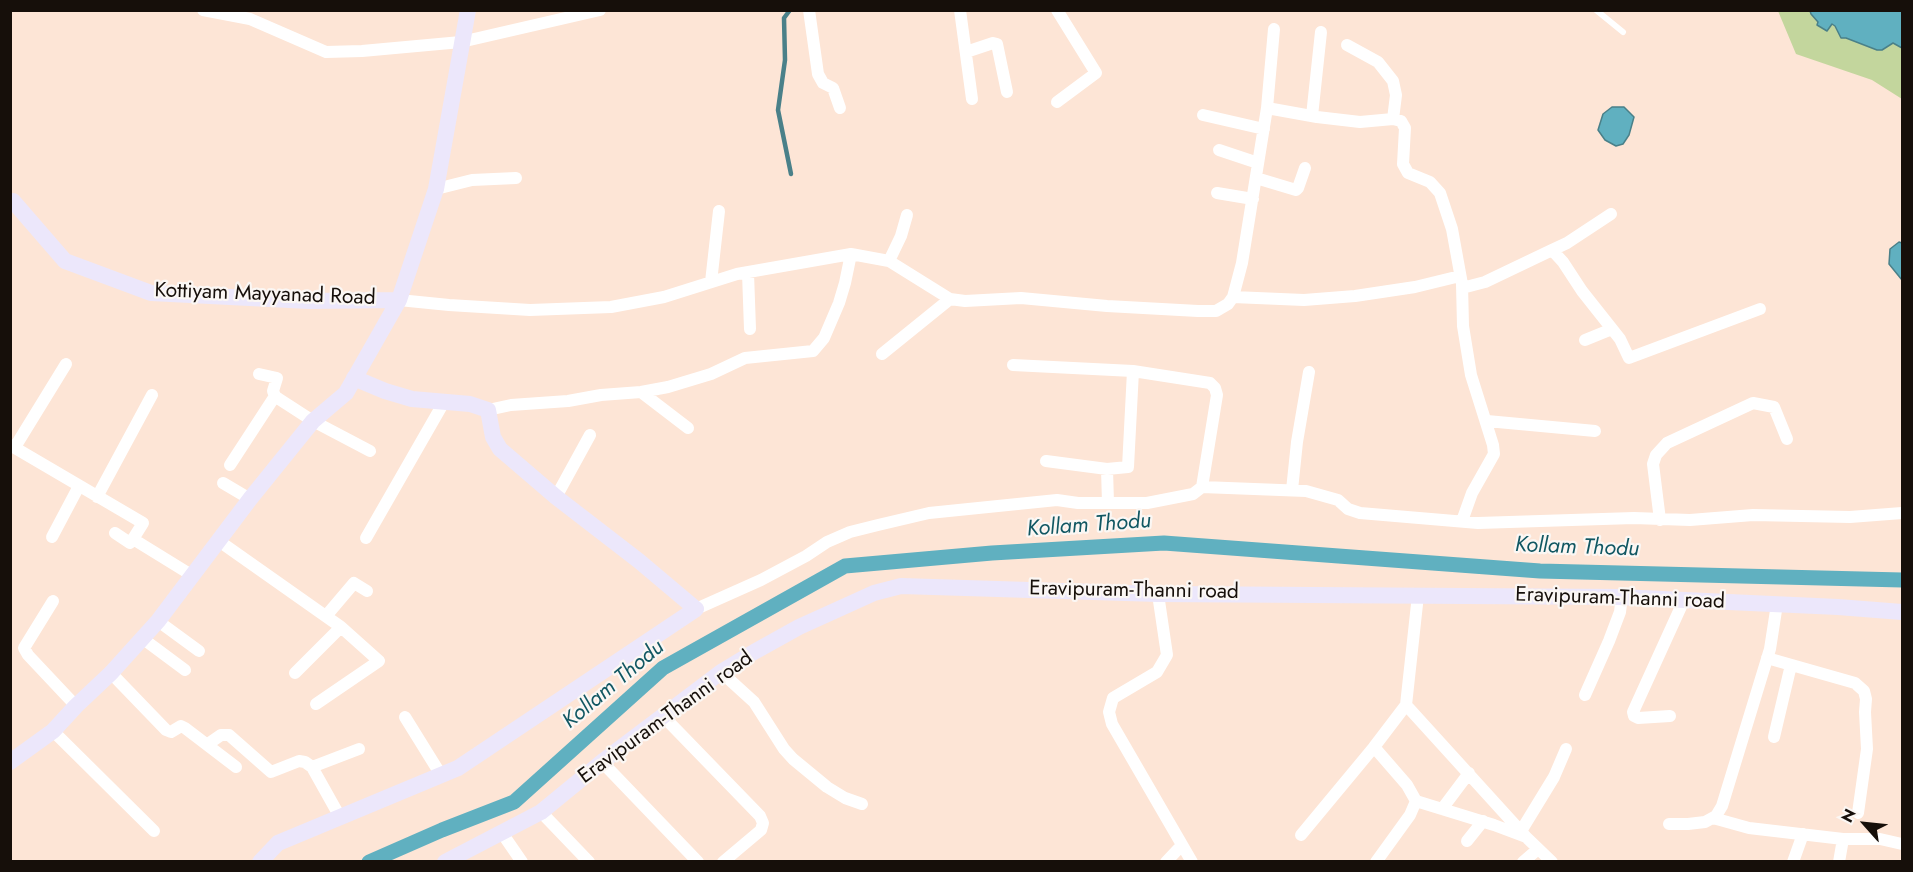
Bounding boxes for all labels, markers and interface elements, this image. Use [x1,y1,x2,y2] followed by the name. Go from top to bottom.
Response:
[154,279,376,311] street label: Kottiyam Mayyanad Road
[1026,508,1152,544] water label: Kollam Thodu
[1514,533,1640,563] water label: Kollam Thodu
[1029,577,1239,605] street label: Eravipuram-Thanni road
[1515,583,1725,615] street label: Eravipuram-Thanni road
[558,635,670,735] water label: Kollam Thodu
[574,646,758,790] street label: Eravipuram-Thanni road
[1835,794,1895,854] north arrow
[1835,805,1862,826] text: N

